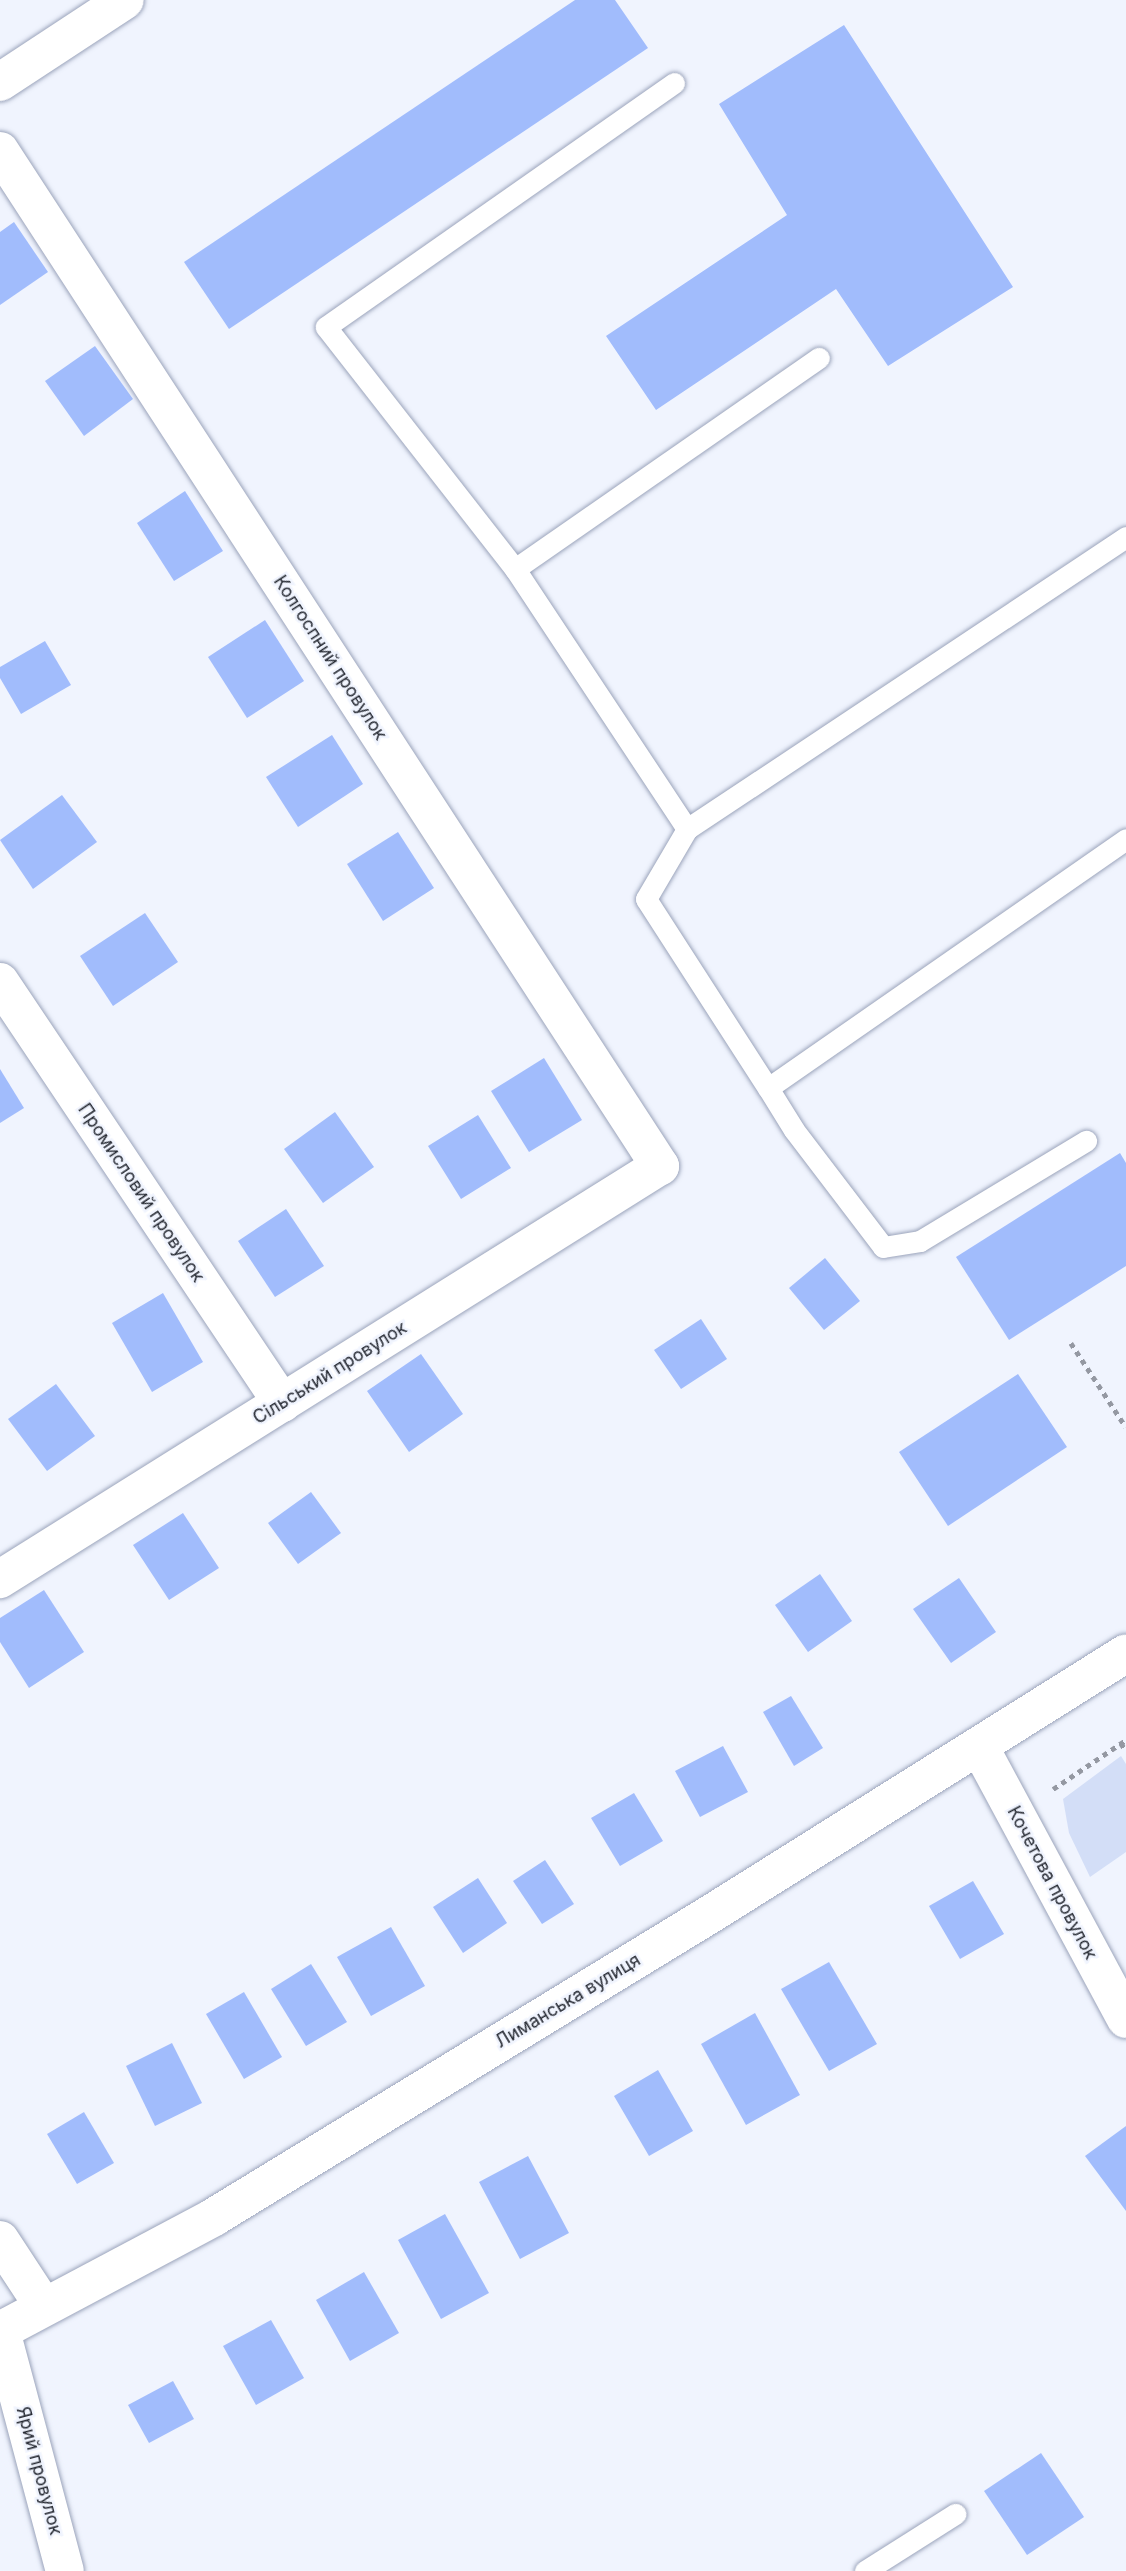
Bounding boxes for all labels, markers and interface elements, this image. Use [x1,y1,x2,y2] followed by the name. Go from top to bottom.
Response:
[269,572,391,744] street label: Колгоспний провулок
[73,1100,209,1286] street label: Промисловий провулок
[249,1317,411,1429] street label: Сільський провулок
[1003,1803,1101,1963] street label: Кочетова провулок
[492,1949,644,2053] street label: Лиманська вулиця
[12,2405,66,2537] street label: Ярий провулок

